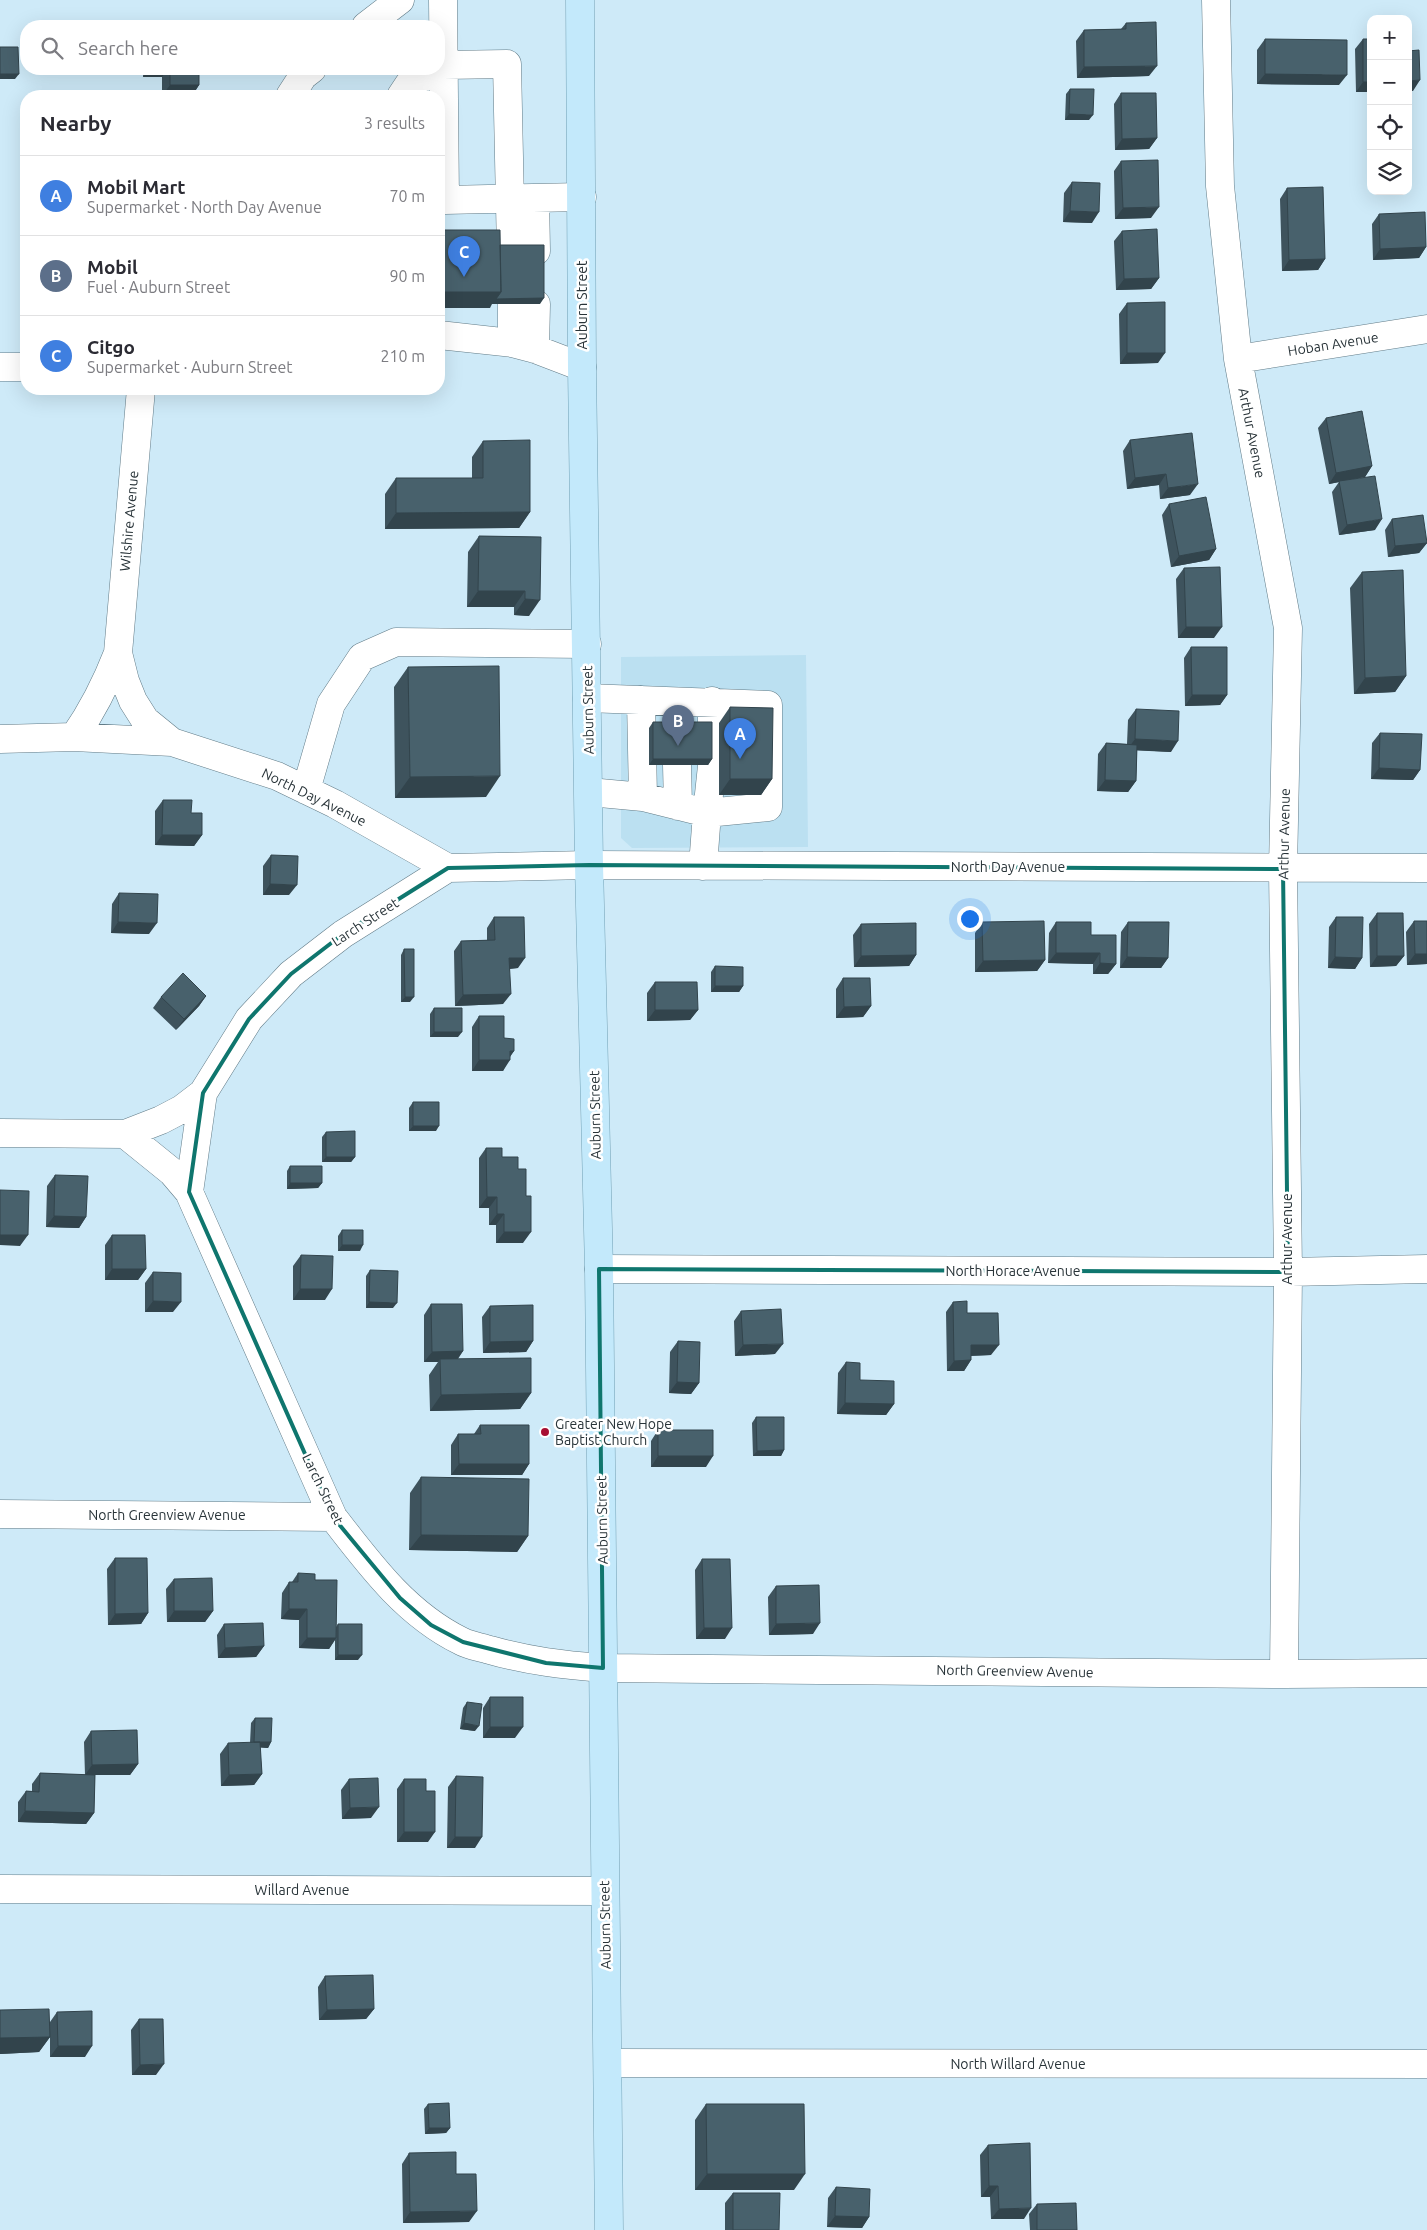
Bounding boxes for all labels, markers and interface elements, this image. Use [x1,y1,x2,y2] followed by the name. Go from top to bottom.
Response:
[1367,15,1412,195] map controls
[1367,15,1412,60] button: +
[20,20,445,75] search box
[38,34,66,62] icon: search
[78,37,178,59] text: Search here
[1367,60,1412,105] button: −
[1367,105,1412,150] button: locate
[40,111,111,135] text: Nearby
[364,114,425,132] text: 3 results
[1367,150,1412,195] button: layers
[87,176,186,198] text: Mobil Mart
[50,187,62,205] text: A
[389,187,425,205] text: 70 m
[87,198,322,216] text: Supermarket · North Day Avenue
[448,236,480,277] pin: C
[87,256,138,278] text: Mobil
[574,260,590,349] street label: Auburn Street
[51,267,61,285] text: B
[389,267,425,285] text: 90 m
[87,278,230,296] text: Fuel · Auburn Street
[1286,329,1380,359] street label: Hoban Avenue
[87,336,135,358] text: Citgo
[51,347,61,365] text: C
[380,347,425,365] text: 210 m
[87,358,293,376] text: Supermarket · Auburn Street
[1235,387,1269,479] street label: Arthur Avenue
[117,470,141,572] street label: Wilshire Avenue
[579,665,597,755] street label: Auburn Street
[662,705,694,746] pin: B
[724,718,756,759] pin: A
[259,765,369,829] street label: North Day Avenue
[1275,788,1293,880] street label: Arthur Avenue
[951,859,1065,875] street label: North Day Avenue
[329,894,402,950] street label: Larch Street
[957,906,983,932] your location
[586,1070,604,1160] street label: Auburn Street
[1279,1193,1295,1285] street label: Arthur Avenue
[945,1263,1081,1279] street label: North Horace Avenue
[555,1416,672,1448] place label: Greater New Hope Baptist Church
[539,1426,551,1438] marker: Greater New Hope Baptist Church
[299,1451,347,1527] street label: Larch Street
[593,1475,611,1565] street label: Auburn Street
[88,1507,246,1523] street label: North Greenview Avenue
[936,1662,1094,1680] street label: North Greenview Avenue
[596,1880,614,1970] street label: Auburn Street
[254,1882,350,1898] street label: Willard Avenue
[950,2056,1086,2072] street label: North Willard Avenue

